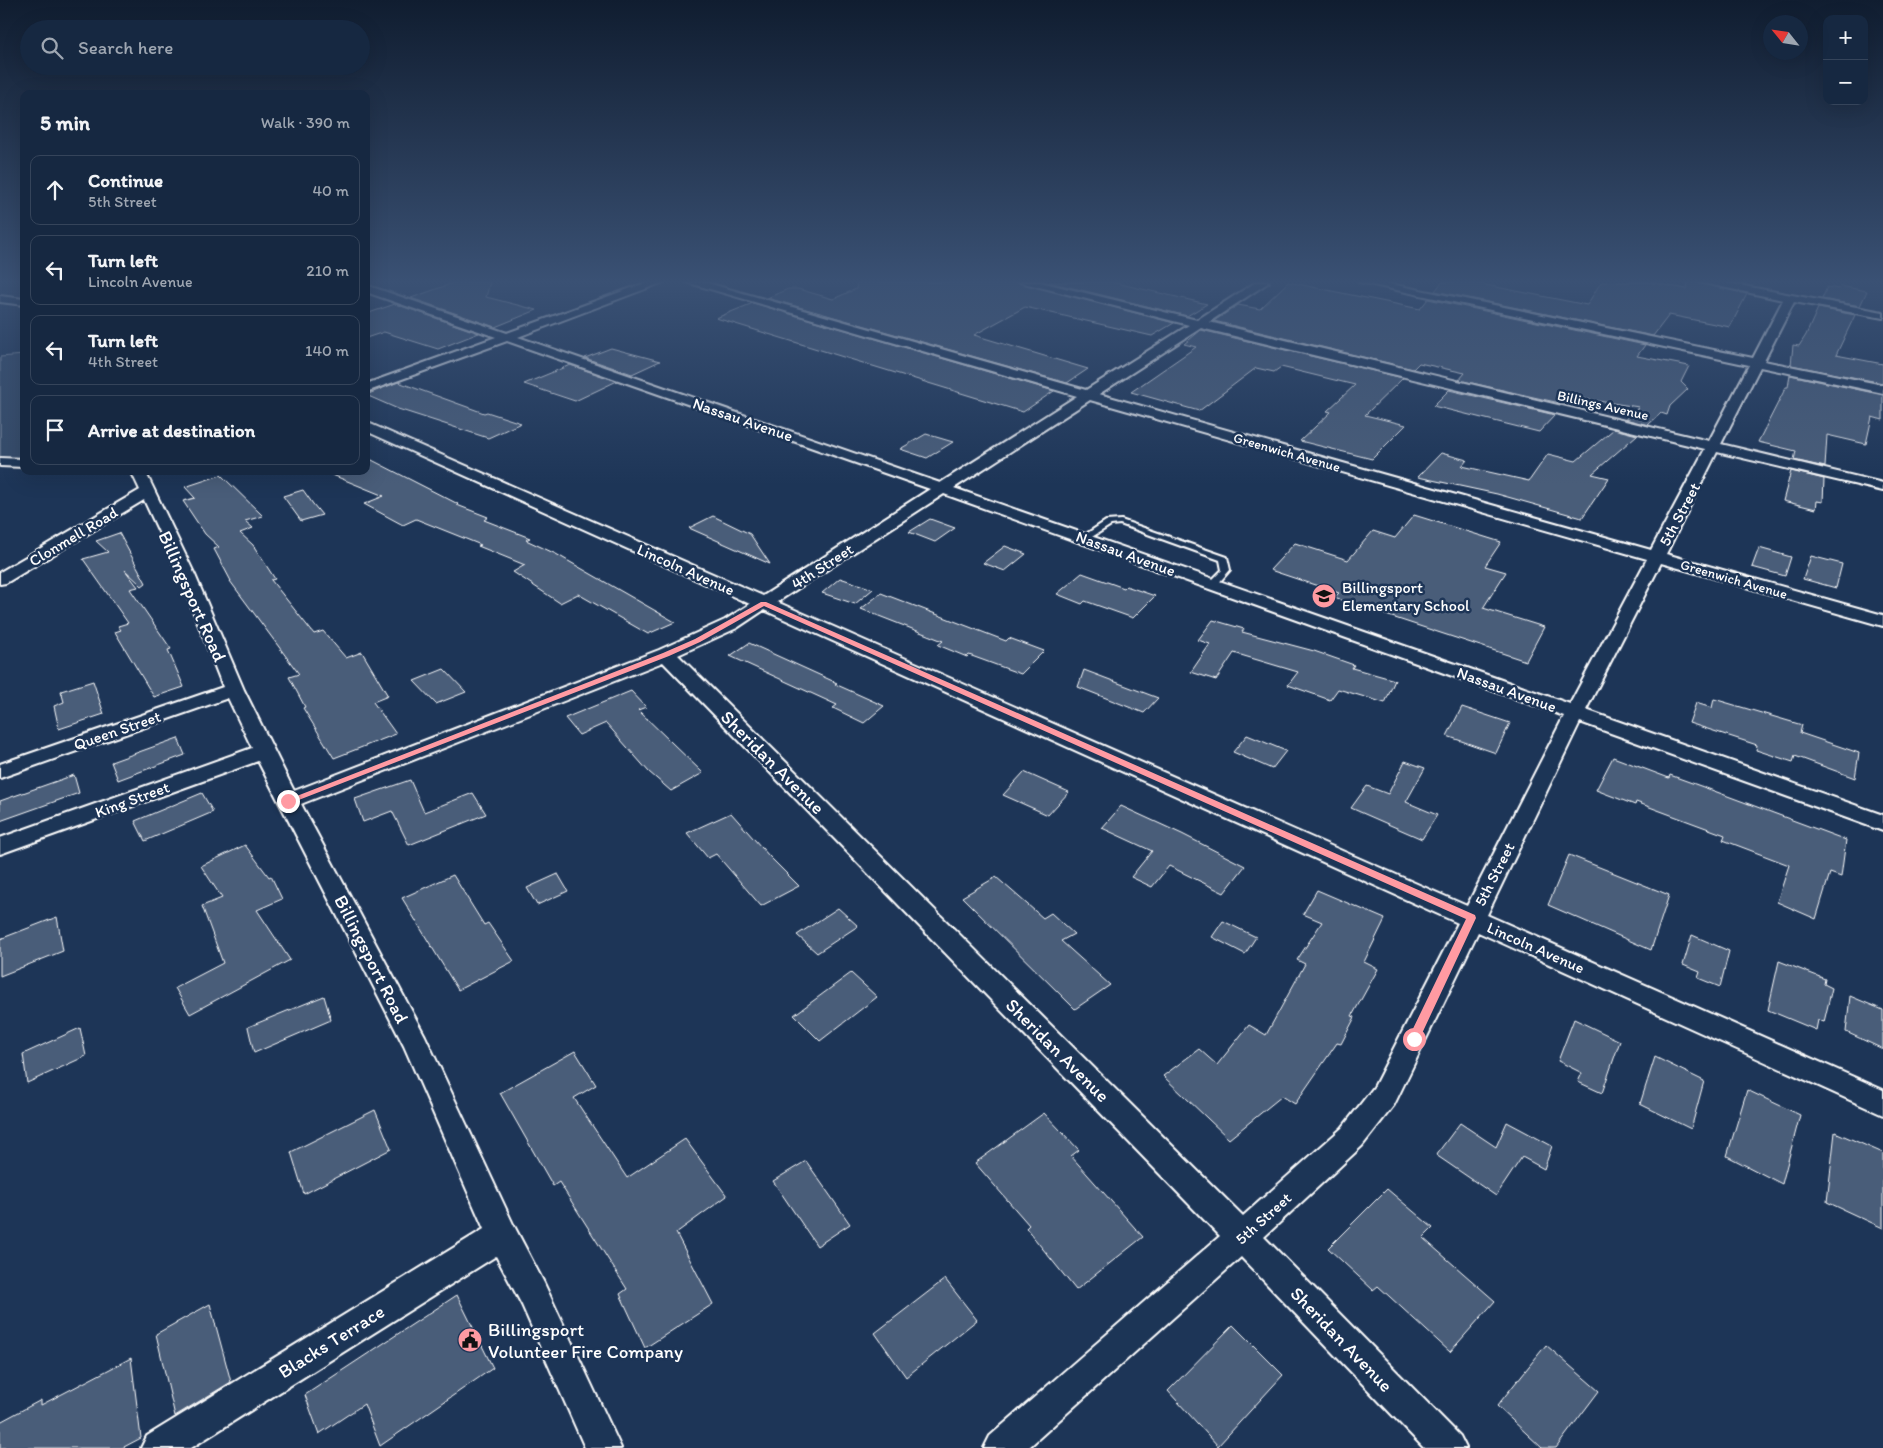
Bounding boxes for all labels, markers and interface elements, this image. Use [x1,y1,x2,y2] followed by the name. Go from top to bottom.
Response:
[1763,15,1808,60] north arrow
[1823,15,1868,105] map controls
[1823,15,1868,60] button: +
[20,20,370,75] search box
[38,34,66,62] icon: search
[78,36,173,59] text: Search here
[1823,60,1868,105] button: −
[40,110,90,135] text: 5 min
[261,113,350,132] text: Walk · 390 m
[88,169,163,192] text: Continue
[41,176,69,204] icon: ahead
[312,181,349,200] text: 40 m
[88,192,157,211] text: 5th Street
[88,249,158,272] text: Turn left
[41,256,69,284] icon: left
[306,261,349,280] text: 210 m
[88,272,193,291] text: Lincoln Avenue
[88,329,158,352] text: Turn left
[41,336,69,364] icon: left
[305,341,349,360] text: 140 m
[88,352,158,371] text: 4th Street
[1556,387,1650,424] street label: Billings Avenue
[690,393,796,446] street label: Nassau Avenue
[41,416,69,444] icon: arrive
[88,419,255,442] text: Arrive at destination
[1231,429,1343,476] street label: Greenwich Avenue
[1655,479,1704,549] street label: 5th Street
[25,502,121,570] street label: Clonmell Road
[153,527,232,666] street label: Billingsport Road
[1073,527,1178,580] street label: Nassau Avenue
[634,539,737,599] street label: Lincoln Avenue
[788,539,857,593] street label: 4th Street
[1678,556,1790,603] street label: Greenwich Avenue
[1342,578,1470,615] place label: Billingsport Elementary School
[1311,583,1337,609] school or university icon: Billingsport Elementary School
[1454,663,1559,716] street label: Nassau Avenue
[716,706,829,819] street label: Sheridan Avenue
[71,707,163,754] street label: Queen Street
[92,777,172,822] street label: King Street
[277,790,300,813] route end
[1470,839,1519,909] street label: 5th Street
[329,891,414,1028] street label: Billingsport Road
[1484,917,1587,977] street label: Lincoln Avenue
[1001,994,1114,1107] street label: Sheridan Avenue
[1403,1028,1426,1051] route start
[1231,1188,1295,1248] street label: 5th Street
[1286,1282,1398,1397] street label: Sheridan Avenue
[274,1300,389,1383] street label: Blacks Terrace
[488,1318,683,1363] place label: Billingsport Volunteer Fire Company
[457,1327,483,1353] public building icon: Billingsport Volunteer Fire Company

